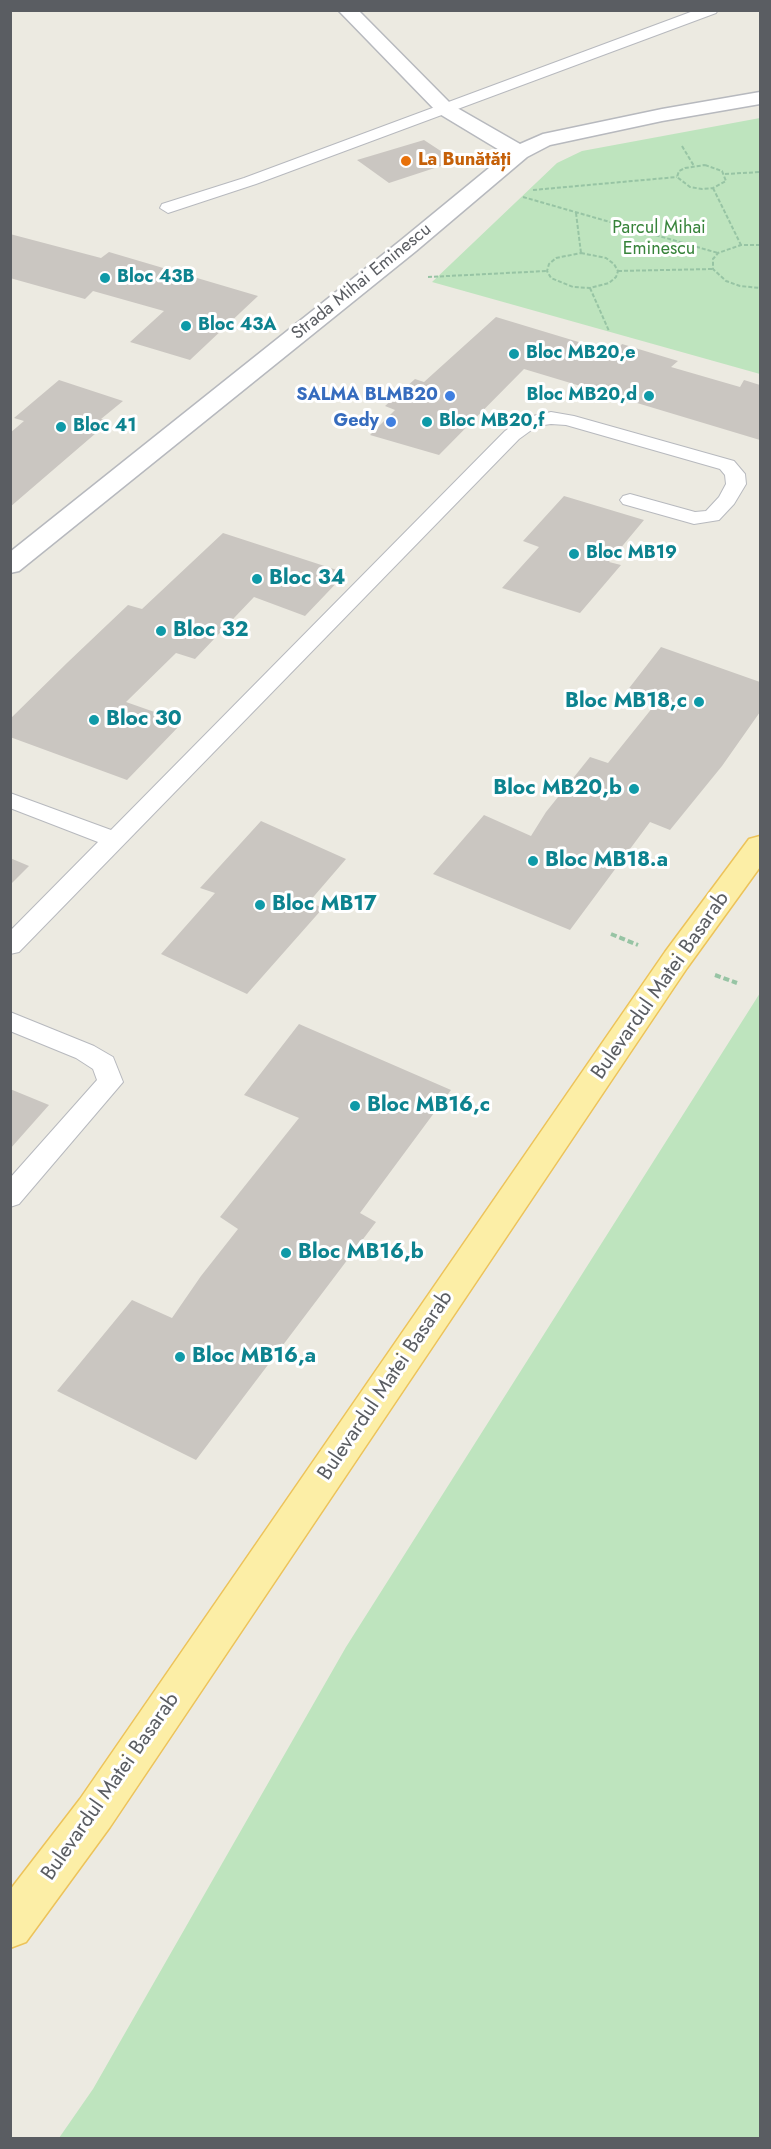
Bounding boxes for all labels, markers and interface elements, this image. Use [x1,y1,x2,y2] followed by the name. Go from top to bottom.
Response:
[418,150,511,172] place label: La Bunătăți
[399,154,413,168] marker: La Bunătăți
[612,218,706,260] park label: Parcul Mihai Eminescu
[288,219,436,345] street label: Strada Mihai Eminescu
[117,267,194,289] place label: Bloc 43B
[98,271,112,285] marker: Bloc 43B
[198,315,276,337] place label: Bloc 43A
[179,319,193,333] marker: Bloc 43A
[526,343,636,365] place label: Bloc MB20,e
[507,347,521,361] marker: Bloc MB20,e
[296,385,438,407] place label: SALMA BLMB20
[527,385,637,407] place label: Bloc MB20,d
[443,389,457,403] marker: SALMA BLMB20
[642,389,656,403] marker: Bloc MB20,d
[334,411,379,433] place label: Gedy
[439,411,544,433] place label: Bloc MB20,f
[384,415,398,429] marker: Gedy
[420,415,434,429] marker: Bloc MB20,f
[73,416,136,438] place label: Bloc 41
[54,420,68,434] marker: Bloc 41
[586,543,677,565] place label: Bloc MB19
[567,547,581,561] marker: Bloc MB19
[269,566,345,592] place label: Bloc 34
[250,572,264,586] marker: Bloc 34
[173,618,248,644] place label: Bloc 32
[154,624,168,638] marker: Bloc 32
[565,689,687,715] place label: Bloc MB18,c
[692,695,706,709] marker: Bloc MB18,c
[106,707,182,733] place label: Bloc 30
[87,713,101,727] marker: Bloc 30
[493,776,622,802] place label: Bloc MB20,b
[627,782,641,796] marker: Bloc MB20,b
[545,848,668,874] place label: Bloc MB18.a
[526,854,540,868] marker: Bloc MB18.a
[587,887,735,1085] street label: Bulevardul Matei Basarab
[272,892,377,918] place label: Bloc MB17
[253,898,267,912] marker: Bloc MB17
[367,1093,490,1119] place label: Bloc MB16,c
[348,1099,362,1113] marker: Bloc MB16,c
[298,1240,424,1266] place label: Bloc MB16,b
[279,1246,293,1260] marker: Bloc MB16,b
[313,1286,459,1486] street label: Bulevardul Matei Basarab
[192,1344,316,1370] place label: Bloc MB16,a
[173,1350,187,1364] marker: Bloc MB16,a
[37,1688,185,1886] street label: Bulevardul Matei Basarab

